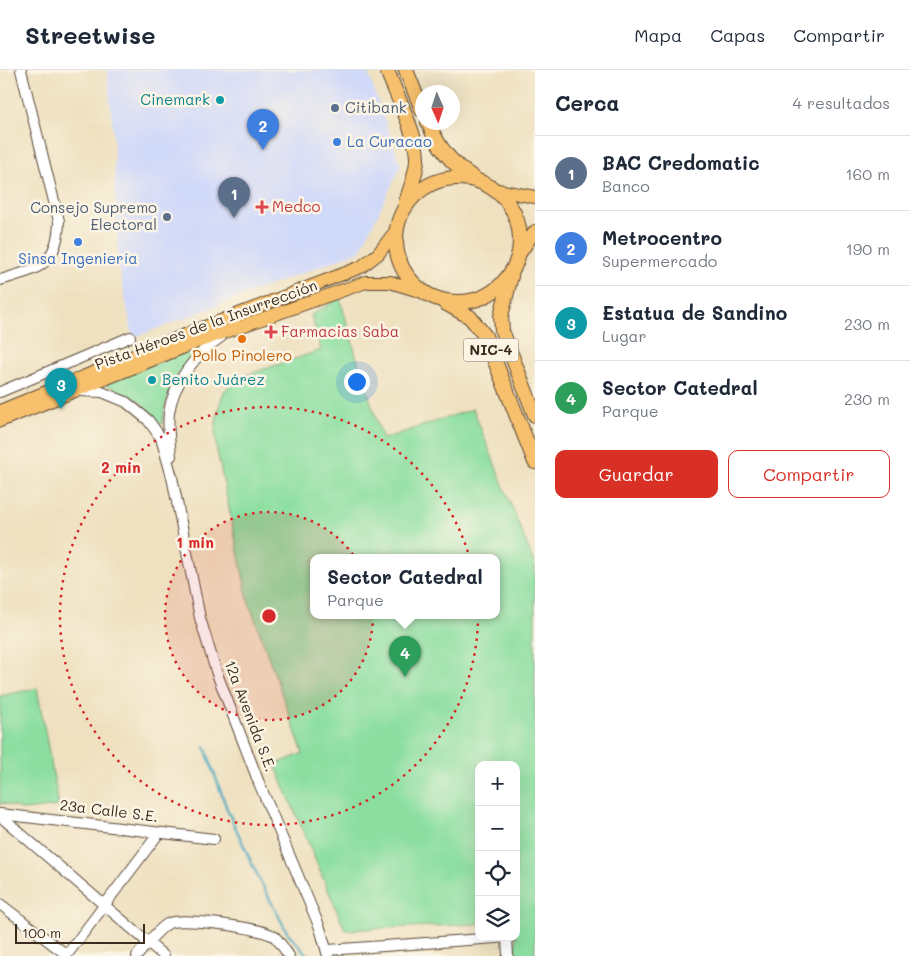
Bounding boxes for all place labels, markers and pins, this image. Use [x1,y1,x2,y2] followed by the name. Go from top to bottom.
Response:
[140,89,210,109] place label: Cinemark
[214,94,226,106] marker: Cinemark
[345,97,407,117] place label: Citibank
[329,102,341,114] marker: Citibank
[247,109,279,150] pin: 2
[347,131,432,151] place label: La Curacao
[331,136,343,148] marker: La Curacao
[218,177,250,218] pin: 1
[272,196,321,216] place label: Medco
[30,197,157,234] place label: Consejo Supremo Electoral
[256,201,268,213] marker: Medco
[161,211,173,223] marker: Consejo Supremo Electoral
[72,236,84,248] marker: Sinsa Ingeniería
[18,248,138,268] place label: Sinsa Ingeniería
[281,321,399,341] place label: Farmacias Saba
[265,326,277,338] marker: Farmacias Saba
[236,333,248,345] marker: Pollo Pinolero
[192,345,292,365] place label: Pollo Pinolero
[45,368,77,409] pin: 3
[162,369,265,389] place label: Benito Juárez
[146,374,158,386] marker: Benito Juárez
[260,607,278,625] centre of rings
[389,636,421,677] pin: 4

